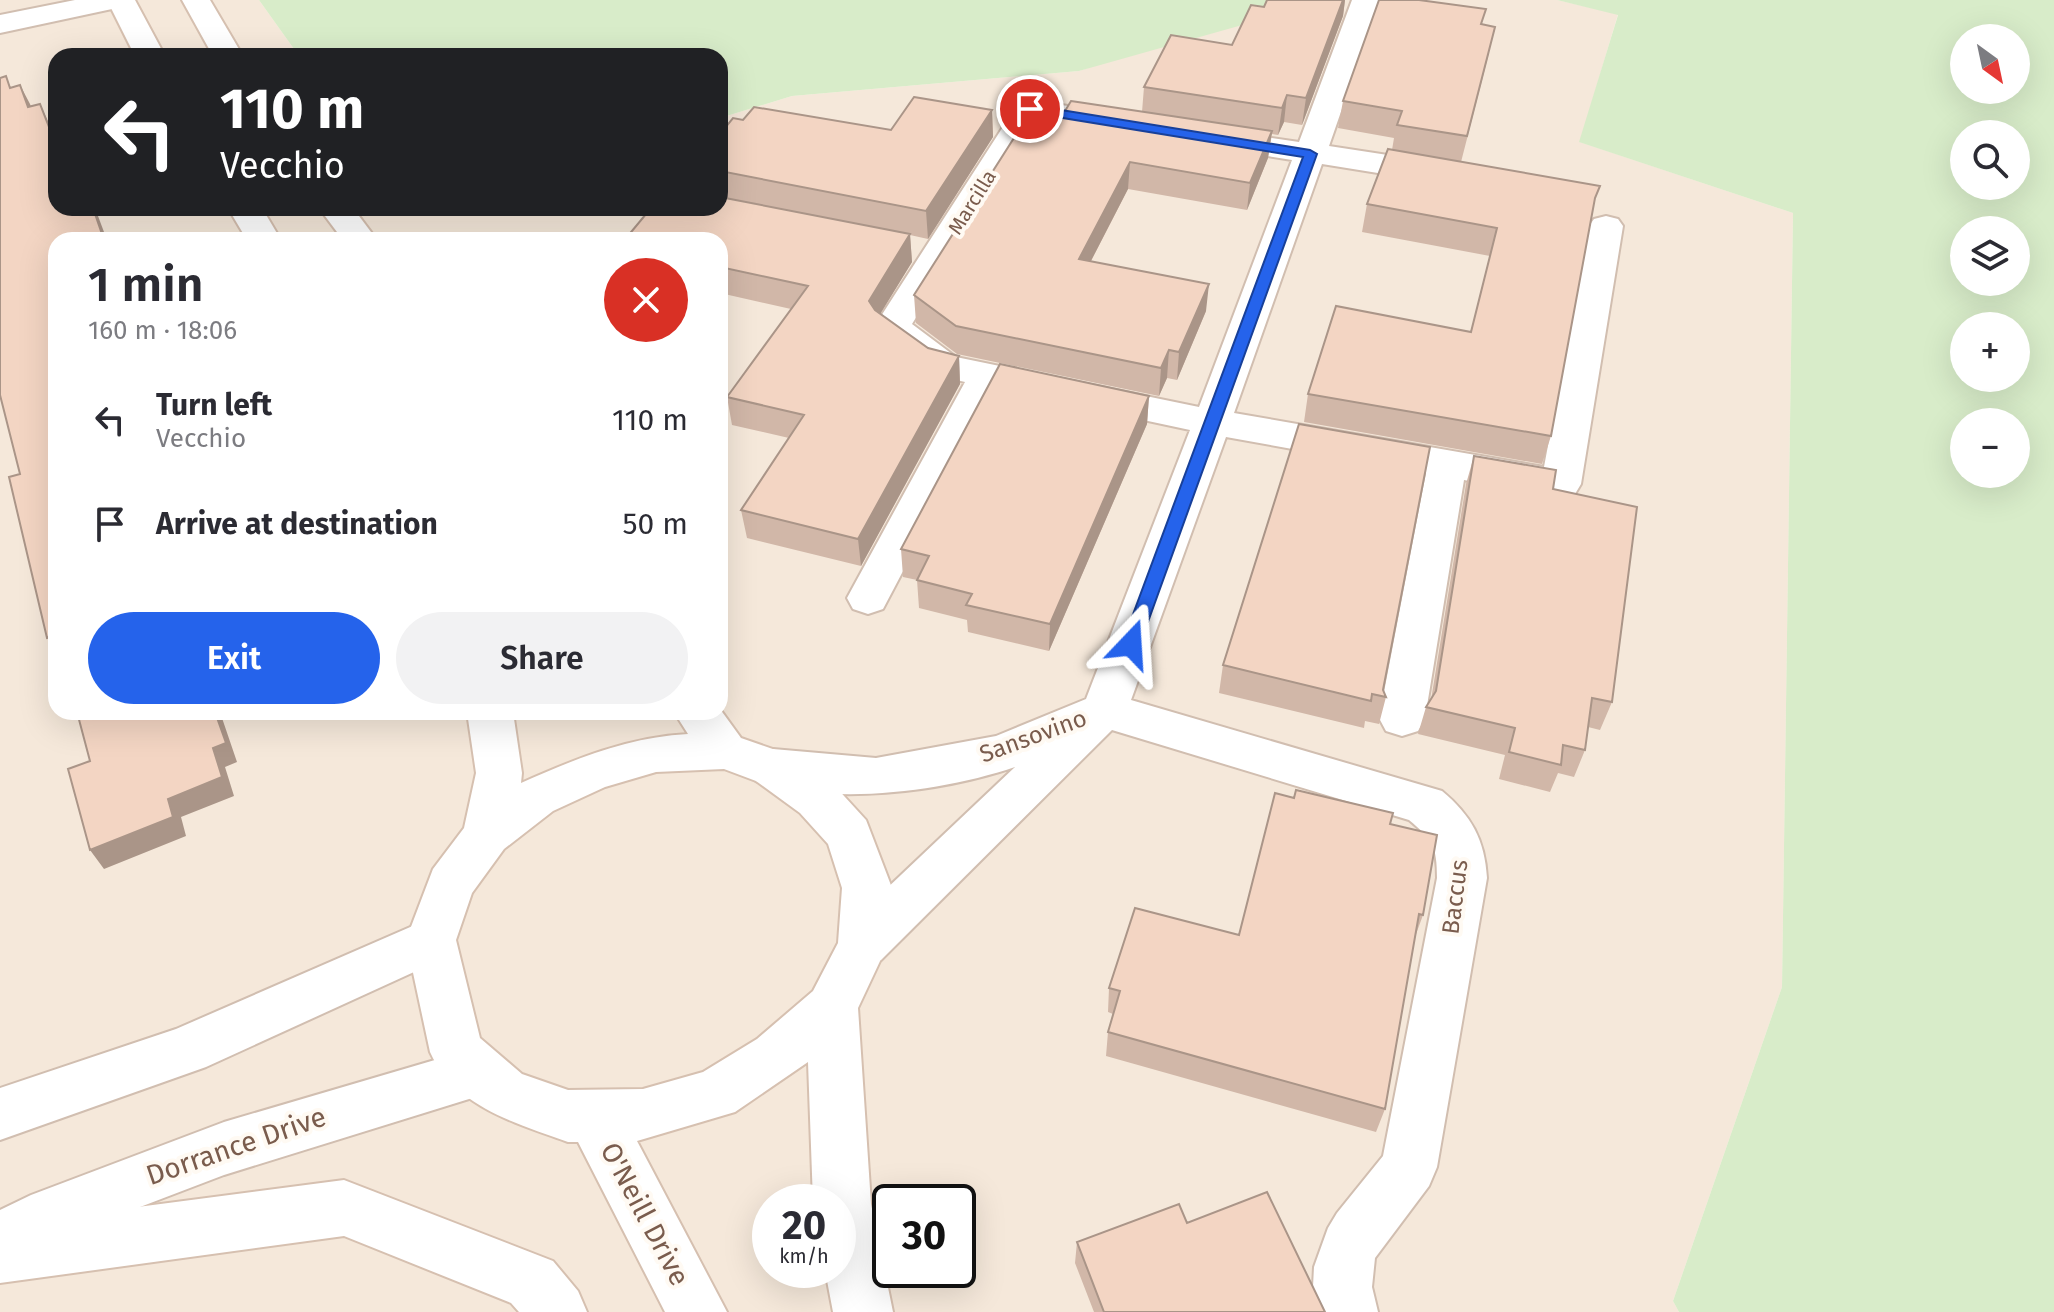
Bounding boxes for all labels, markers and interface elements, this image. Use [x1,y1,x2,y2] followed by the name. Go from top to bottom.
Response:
[1950,24,2030,104] north arrow
[1950,24,2030,488] map controls
[996,75,1064,143] pin
[220,76,364,143] text: 110 m
[88,80,192,184] icon: left
[1008,87,1052,131] icon: arrive
[1950,120,2030,200] button: search
[220,144,345,188] text: Vecchio
[943,165,1001,239] street label: Marcilla
[1950,216,2030,296] button: layers
[88,256,204,314] text: 1 min
[604,258,688,342] button: close
[1950,312,2030,392] button: +
[88,315,237,346] text: 160 m · 18:06
[156,387,272,423] text: Turn left
[88,398,132,442] icon: left
[612,402,688,438] text: 110 m
[1950,408,2030,488] button: −
[156,423,246,454] text: Vecchio
[88,502,132,546] icon: arrive
[156,506,438,542] text: Arrive at destination
[623,506,688,542] text: 50 m
[1089,602,1173,686] position arrow
[88,612,380,704] button: Exit
[396,612,688,704] button: Share
[976,704,1090,768] street label: Sansovino
[1437,858,1473,936] street label: Baccus
[142,1100,330,1192] street label: Dorrance Drive
[594,1137,696,1291] street label: O'Neill Drive
[872,1184,976,1288] speed limit sign: 30
[782,1202,826,1250] text: 20
[779,1244,829,1268] text: km/h

